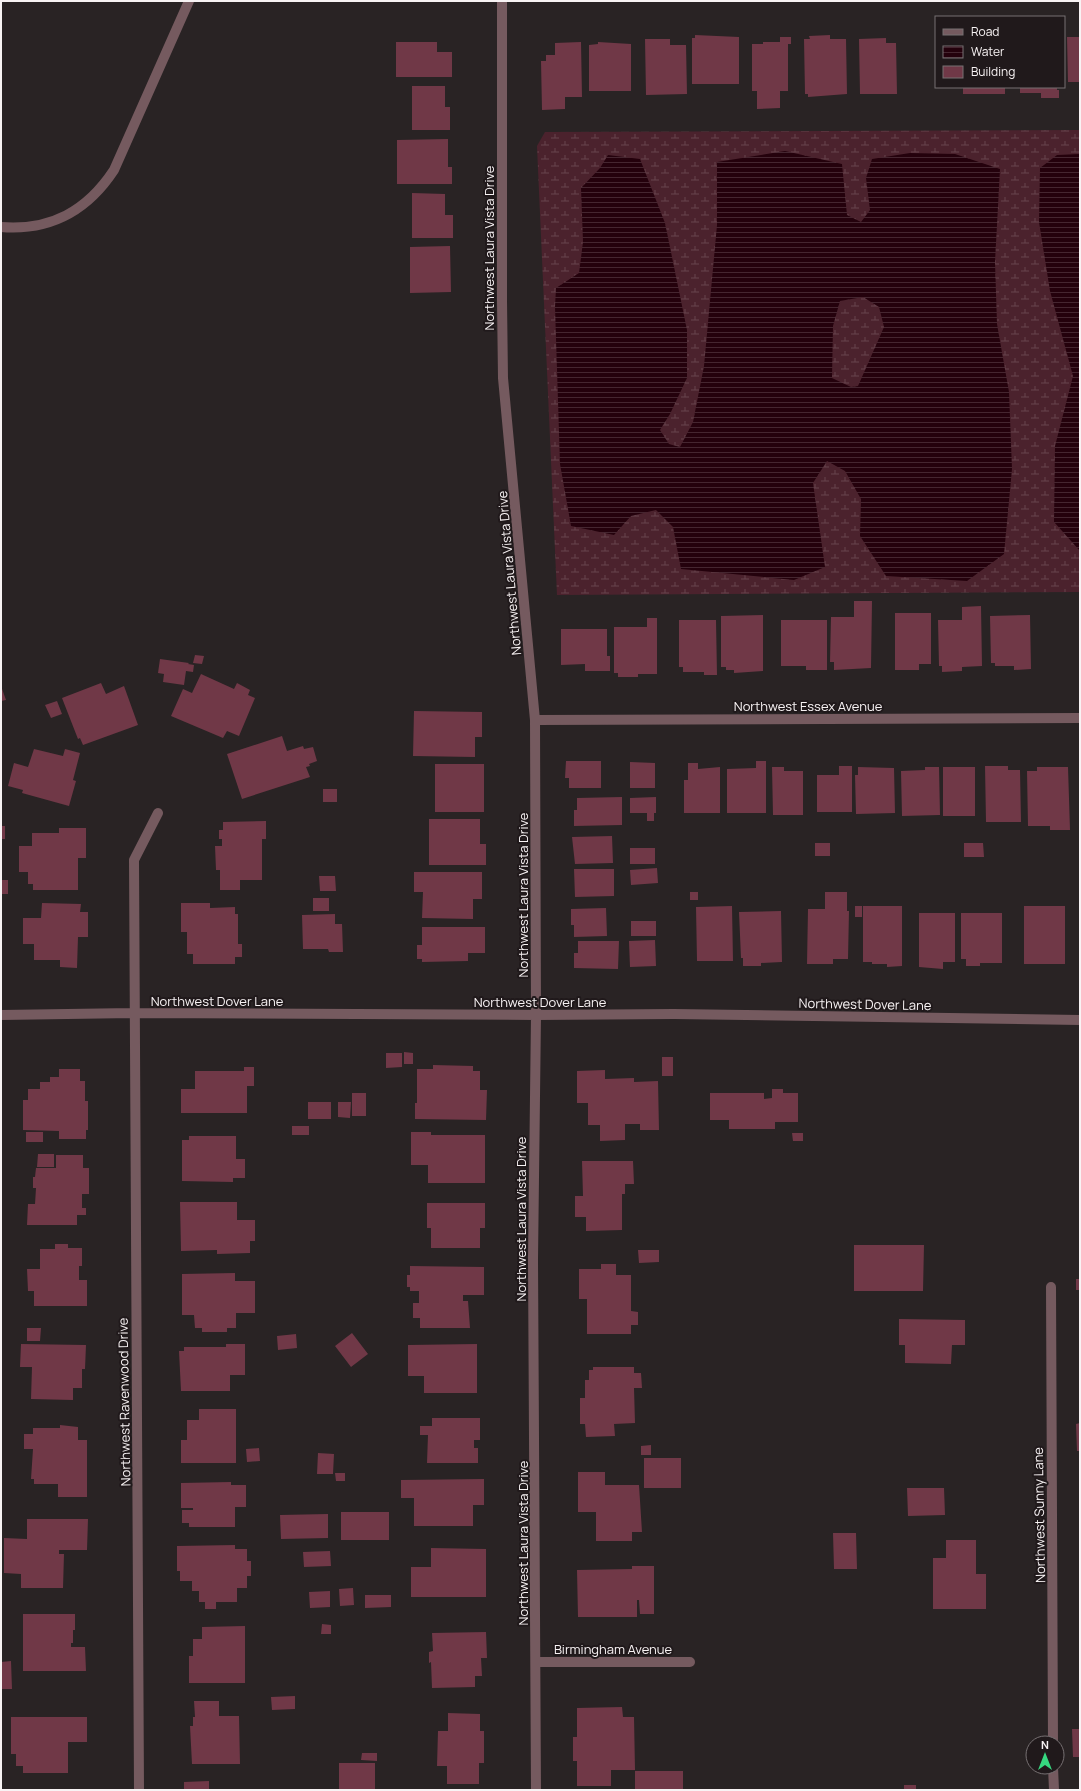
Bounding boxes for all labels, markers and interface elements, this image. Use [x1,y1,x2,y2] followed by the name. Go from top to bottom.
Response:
[935,16,1065,88] legend
[971,23,999,40] text: Road
[971,43,1005,60] text: Water
[971,63,1015,80] text: Building
[480,165,498,330] street label: Northwest Laura Vista Drive
[493,490,525,656] street label: Northwest Laura Vista Drive
[734,697,883,715] street label: Northwest Essex Avenue
[514,812,532,977] street label: Northwest Laura Vista Drive
[151,992,284,1010] street label: Northwest Dover Lane
[474,993,607,1011] street label: Northwest Dover Lane
[799,994,932,1014] street label: Northwest Dover Lane
[512,1136,530,1301] street label: Northwest Laura Vista Drive
[114,1317,134,1486] street label: Northwest Ravenwood Drive
[1029,1447,1049,1583] street label: Northwest Sunny Lane
[514,1460,532,1625] street label: Northwest Laura Vista Drive
[554,1640,673,1658] street label: Birmingham Avenue
[1025,1735,1065,1775] north arrow
[1041,1737,1049,1752] text: N

